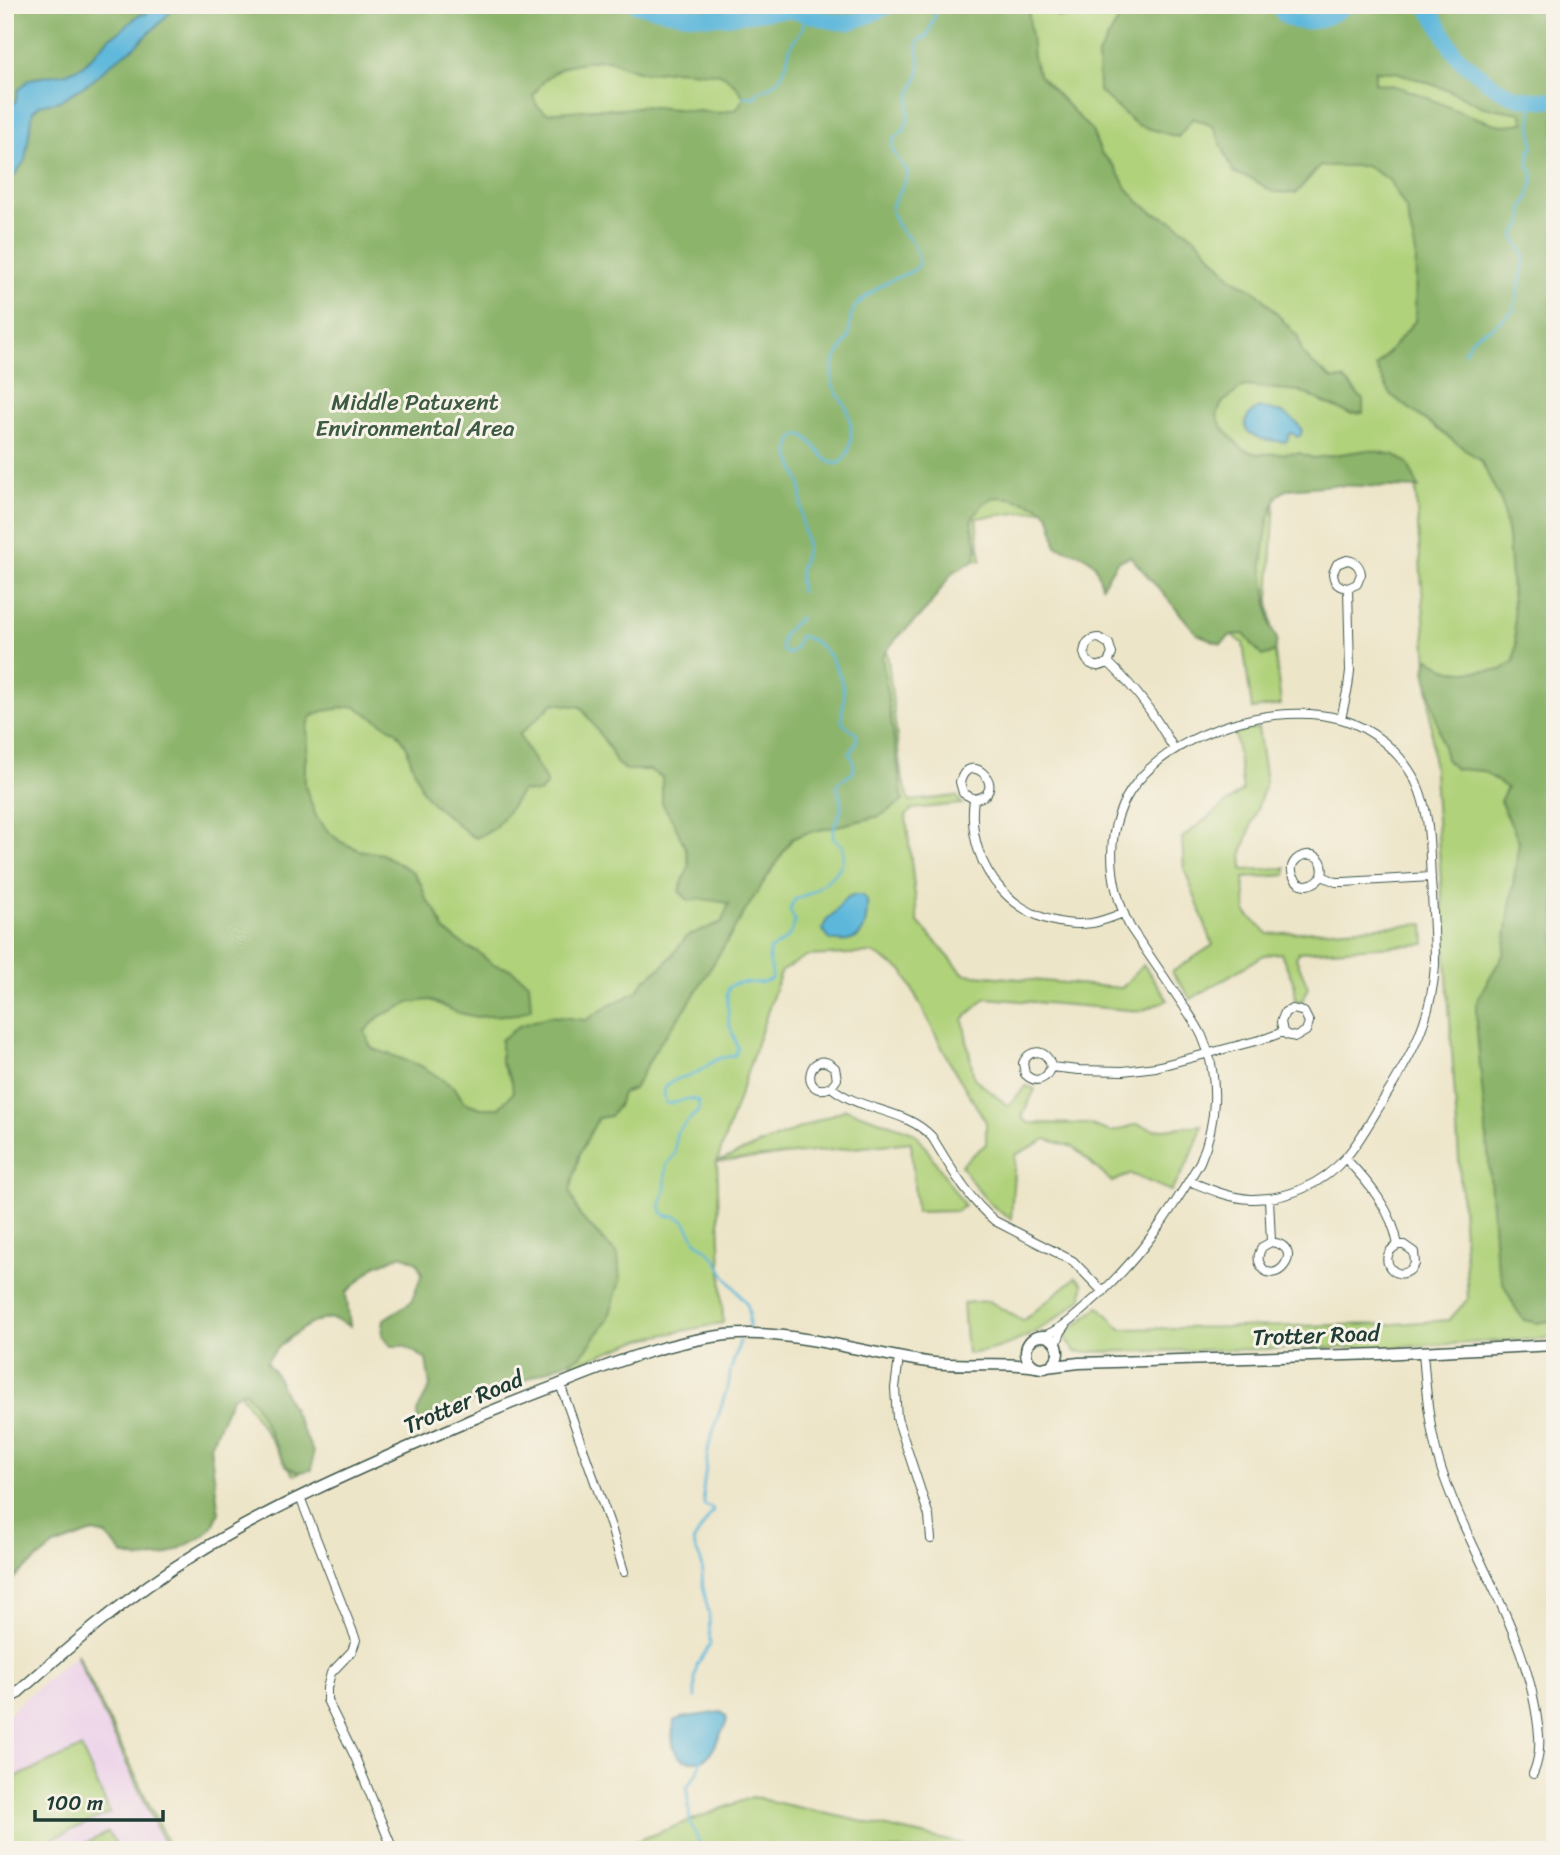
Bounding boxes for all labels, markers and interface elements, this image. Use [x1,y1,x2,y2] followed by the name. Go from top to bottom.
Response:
[316,382,515,449] park label: Middle Patuxent Environmental Area
[1252,1313,1382,1358] street label: Trotter Road
[397,1358,531,1446] street label: Trotter Road
[35,1778,163,1822] scale bar
[46,1784,103,1822] text: 100 m

